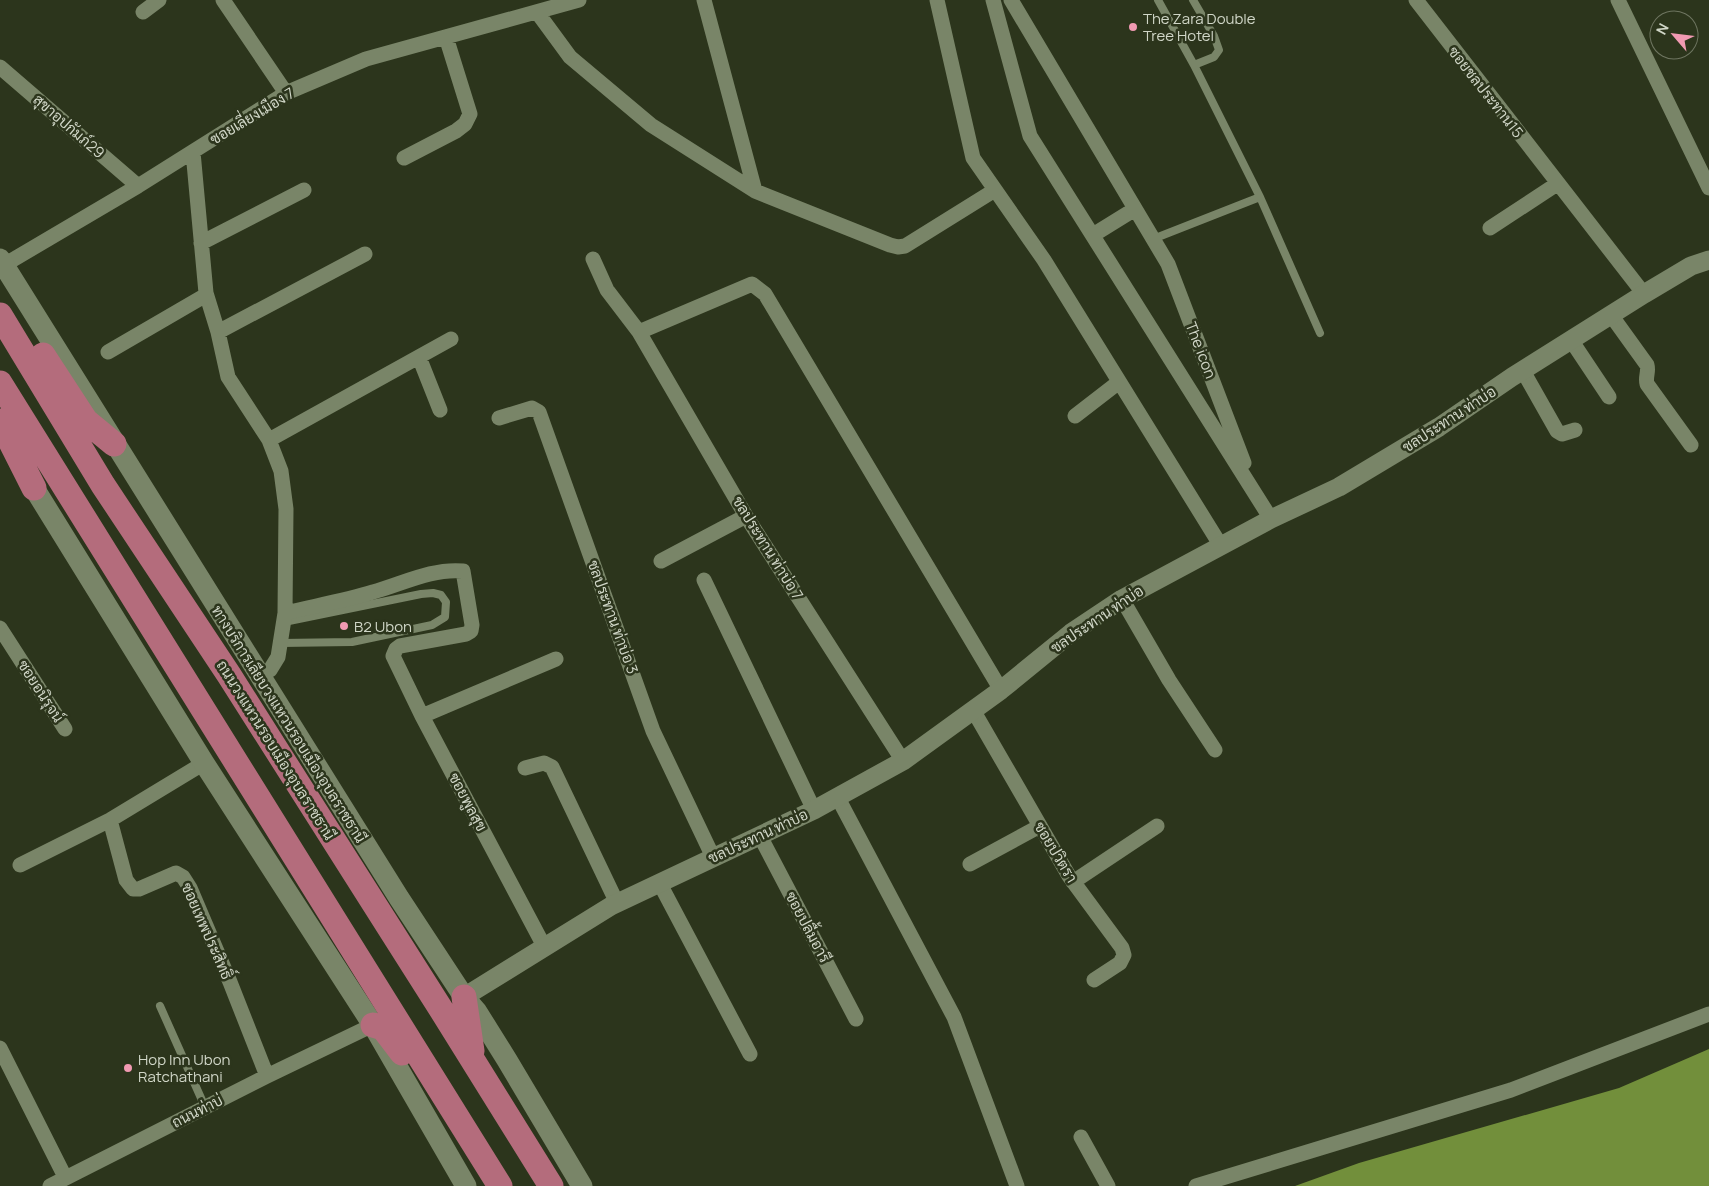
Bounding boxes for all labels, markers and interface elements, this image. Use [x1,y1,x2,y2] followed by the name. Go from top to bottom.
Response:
[1143,8,1256,46] place label: The Zara Double Tree Hotel
[1649,10,1699,60] north arrow
[1651,20,1673,38] text: N
[1127,21,1139,33] marker: The Zara Double Tree Hotel
[1444,42,1528,142] street label: ซอยชลประทาน15
[204,79,298,150] street label: ซอยเลี่ยงเมือง 7
[28,89,109,164] street label: สุขาอุปกัมภ์29
[1181,319,1221,381] street label: The icon
[1398,381,1500,457] street label: ชลประทาน ท่าบ่อ
[728,492,808,604] street label: ชลประทาน ท่าบ่อ 7
[583,557,643,677] street label: ชลประทาน ท่าบ่อ 3
[1046,580,1148,658] street label: ชลประทาน ท่าบ่อ
[206,601,371,847] street label: ทางบริการเลียบวงแหวนรอบเมืองอุบลราชธานี
[354,616,412,637] place label: B2 Ubon
[338,620,350,632] marker: B2 Ubon
[12,656,69,727] street label: ซอยอนิรุจน์
[211,656,340,845] street label: ถนนวงแหวนรอบเมืองอุบลราชธานี
[443,769,492,836] street label: ซอยพูลสุข
[705,804,811,868] street label: ชลประทาน ท่าบ่อ
[1030,818,1082,886] street label: ซอยปวิตรา
[176,878,242,983] street label: ซอยเทพประสิทธิ์
[780,886,839,966] street label: ซอยปลื้มอารี
[138,1049,231,1087] place label: Hop Inn Ubon Ratchathani
[122,1062,134,1074] marker: Hop Inn Ubon Ratchathani
[168,1089,226,1133] street label: ถนนท่าบ่

